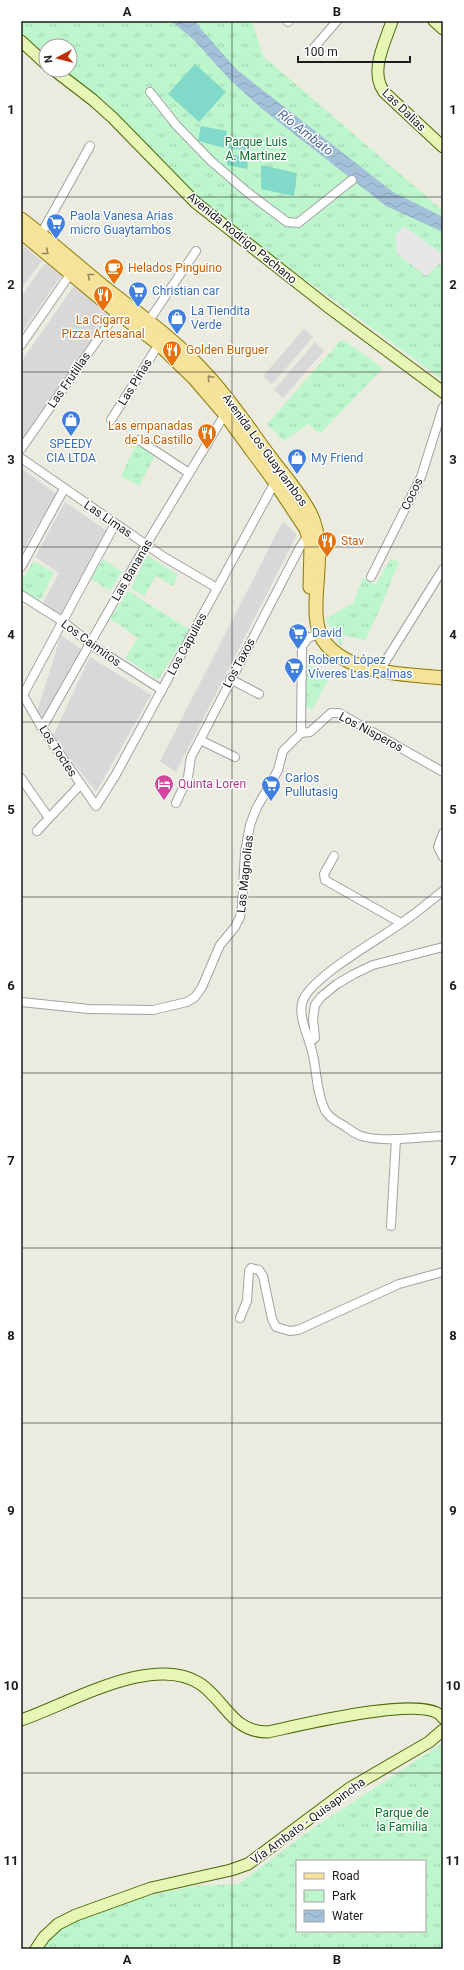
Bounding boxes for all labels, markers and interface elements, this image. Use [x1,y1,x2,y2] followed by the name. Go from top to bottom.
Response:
[123,4,132,19] text: A
[333,4,341,19] text: B
[38,38,78,78] north arrow
[298,38,410,64] scale bar
[304,45,338,59] text: 100 m
[42,54,55,64] text: N
[379,86,429,134] street label: Las Dalias
[7,102,15,117] text: 1
[449,102,457,117] text: 1
[275,106,336,159] water label: Río Ambato
[225,135,287,163] park label: Parque Luis A. Martinez
[184,189,300,287] street label: Avenida Rodrigo Pachano
[70,209,173,237] place label: Paola Vanesa Arias micro Guaytambos
[45,212,67,240] supermarket icon: Paola Vanesa Arias micro Guaytambos
[42,248,49,255] one-way arrow
[103,257,125,285] cafe icon: Helados Pinguino
[128,261,222,275] place label: Helados Pinguino
[88,273,95,280] one-way arrow
[7,277,15,292] text: 2
[449,277,457,292] text: 2
[127,280,149,308] supermarket icon: Christian car
[92,284,114,312] restaurant icon: La Cigarra Pizza Artesanal
[152,284,219,298] place label: Christian car
[191,304,250,332] place label: La Tiendita Verde
[166,307,188,335] shop icon: La Tiendita Verde
[61,313,145,341] place label: La Cigarra Pizza Artesanal
[161,339,183,367] restaurant icon: Golden Burguer
[186,343,269,357] place label: Golden Burguer
[45,349,93,411] street label: Las Frutillas
[115,356,155,408] street label: Las Piñas
[207,375,215,383] one-way arrow
[219,391,311,509] street label: Avenida Los Guaytambos
[60,409,82,437] shop icon: SPEEDY CIA LTDA
[108,419,193,447] place label: Las empanadas de la Castillo
[196,422,218,450] restaurant icon: Las empanadas de la Castillo
[46,437,96,465] place label: SPEEDY CIA LTDA
[286,447,308,475] shop icon: My Friend
[311,451,363,465] place label: My Friend
[7,452,15,467] text: 3
[449,452,457,467] text: 3
[398,476,426,512] street label: Cocos
[81,498,135,540] street label: Las Limas
[316,530,338,558] restaurant icon: Stav
[341,534,364,548] place label: Stav
[109,537,155,603] street label: Las Bananas
[164,611,210,677] street label: Los Capulies
[59,617,123,669] street label: Los Caimitos
[287,622,309,650] supermarket icon: David
[312,626,342,640] place label: David
[7,627,15,642] text: 4
[449,627,457,642] text: 4
[220,636,258,690] street label: Los Taxos
[308,653,413,681] place label: Roberto López Víveres Las Palmas
[283,656,305,684] supermarket icon: Roberto López Víveres Las Palmas
[337,709,405,755] street label: Los Nisperos
[36,723,80,779] street label: Los Toctes
[285,771,338,799] place label: Carlos Pullutasig
[153,773,175,801] hotel icon: Quinta Loren
[260,774,282,802] supermarket icon: Carlos Pullutasig
[178,777,246,791] place label: Quinta Loren
[7,802,15,817] text: 5
[449,802,457,817] text: 5
[234,835,256,913] street label: Las Magnolias
[7,978,15,993] text: 6
[449,978,457,993] text: 6
[7,1153,15,1168] text: 7
[449,1153,457,1168] text: 7
[7,1328,15,1343] text: 8
[449,1328,457,1343] text: 8
[7,1503,15,1518] text: 9
[449,1503,457,1518] text: 9
[4,1678,18,1693] text: 10
[446,1678,460,1693] text: 10
[248,1775,368,1867] street label: Vía Ambato - Quisapincha
[375,1806,429,1834] park label: Parque de la Familia
[4,1853,18,1868] text: 11
[446,1853,460,1868] text: 11
[296,1860,426,1932] legend
[332,1869,360,1883] text: Road
[332,1889,357,1903] text: Park
[332,1909,363,1923] text: Water
[123,1952,132,1967] text: A
[333,1952,341,1967] text: B

